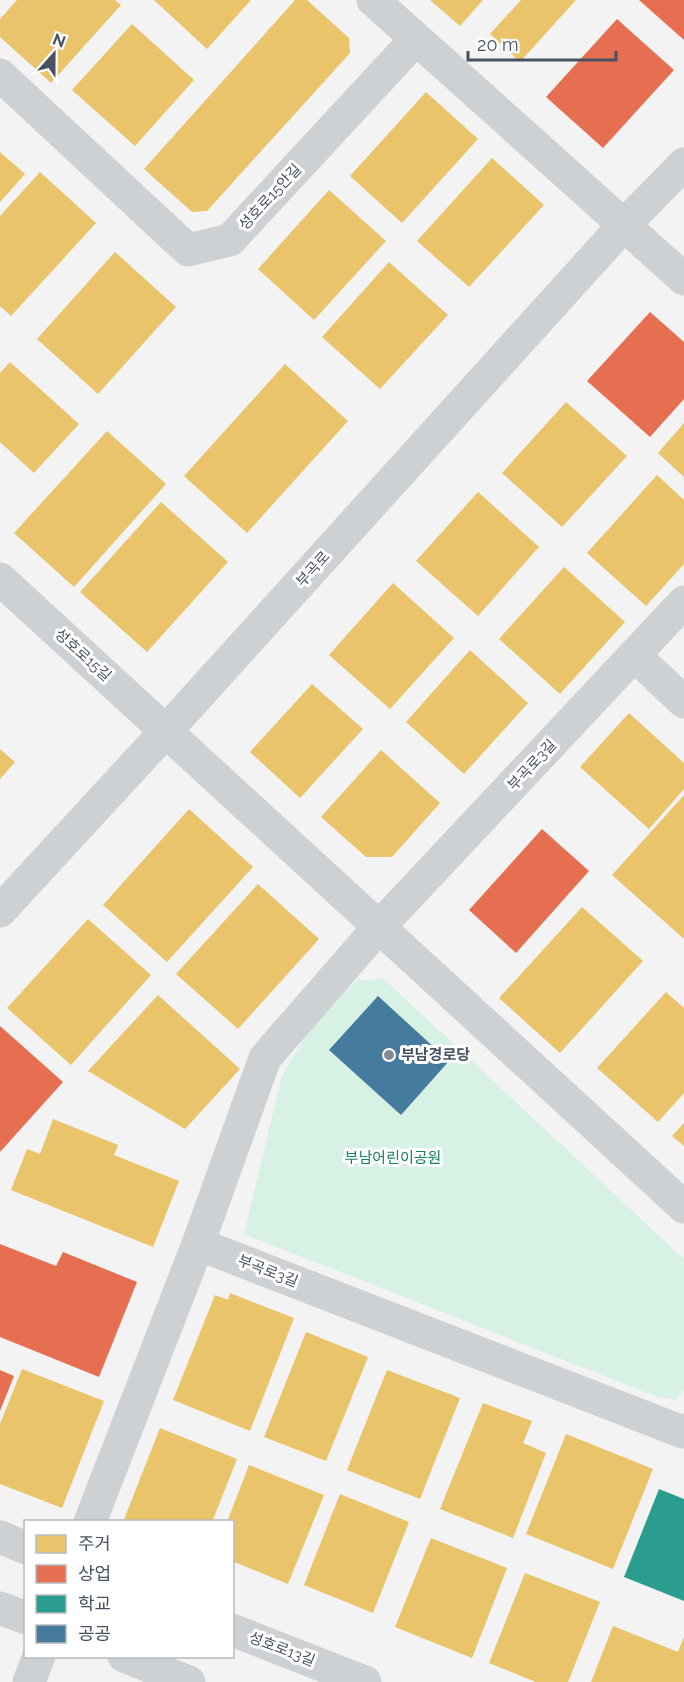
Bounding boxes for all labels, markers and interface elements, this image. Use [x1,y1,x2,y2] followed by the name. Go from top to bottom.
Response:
[24,24,84,84] north arrow
[468,24,616,62] scale bar
[50,29,68,52] text: N
[477,34,519,55] text: 20 m
[235,160,305,234] street label: 성호로15안길
[292,548,334,590] street label: 부곡로
[51,625,115,685] street label: 성호로15길
[504,736,560,794] street label: 부곡로3길
[401,1046,470,1064] place label: 부남경로당
[382,1048,396,1062] marker: 부남경로당
[345,1149,441,1167] park label: 부남어린이공원
[235,1251,301,1291] street label: 부곡로3길
[24,1520,234,1658] legend
[78,1533,111,1554] text: 주거
[78,1563,111,1584] text: 상업
[78,1593,111,1614] text: 학교
[78,1623,111,1644] text: 공공
[246,1628,318,1670] street label: 성호로13길

